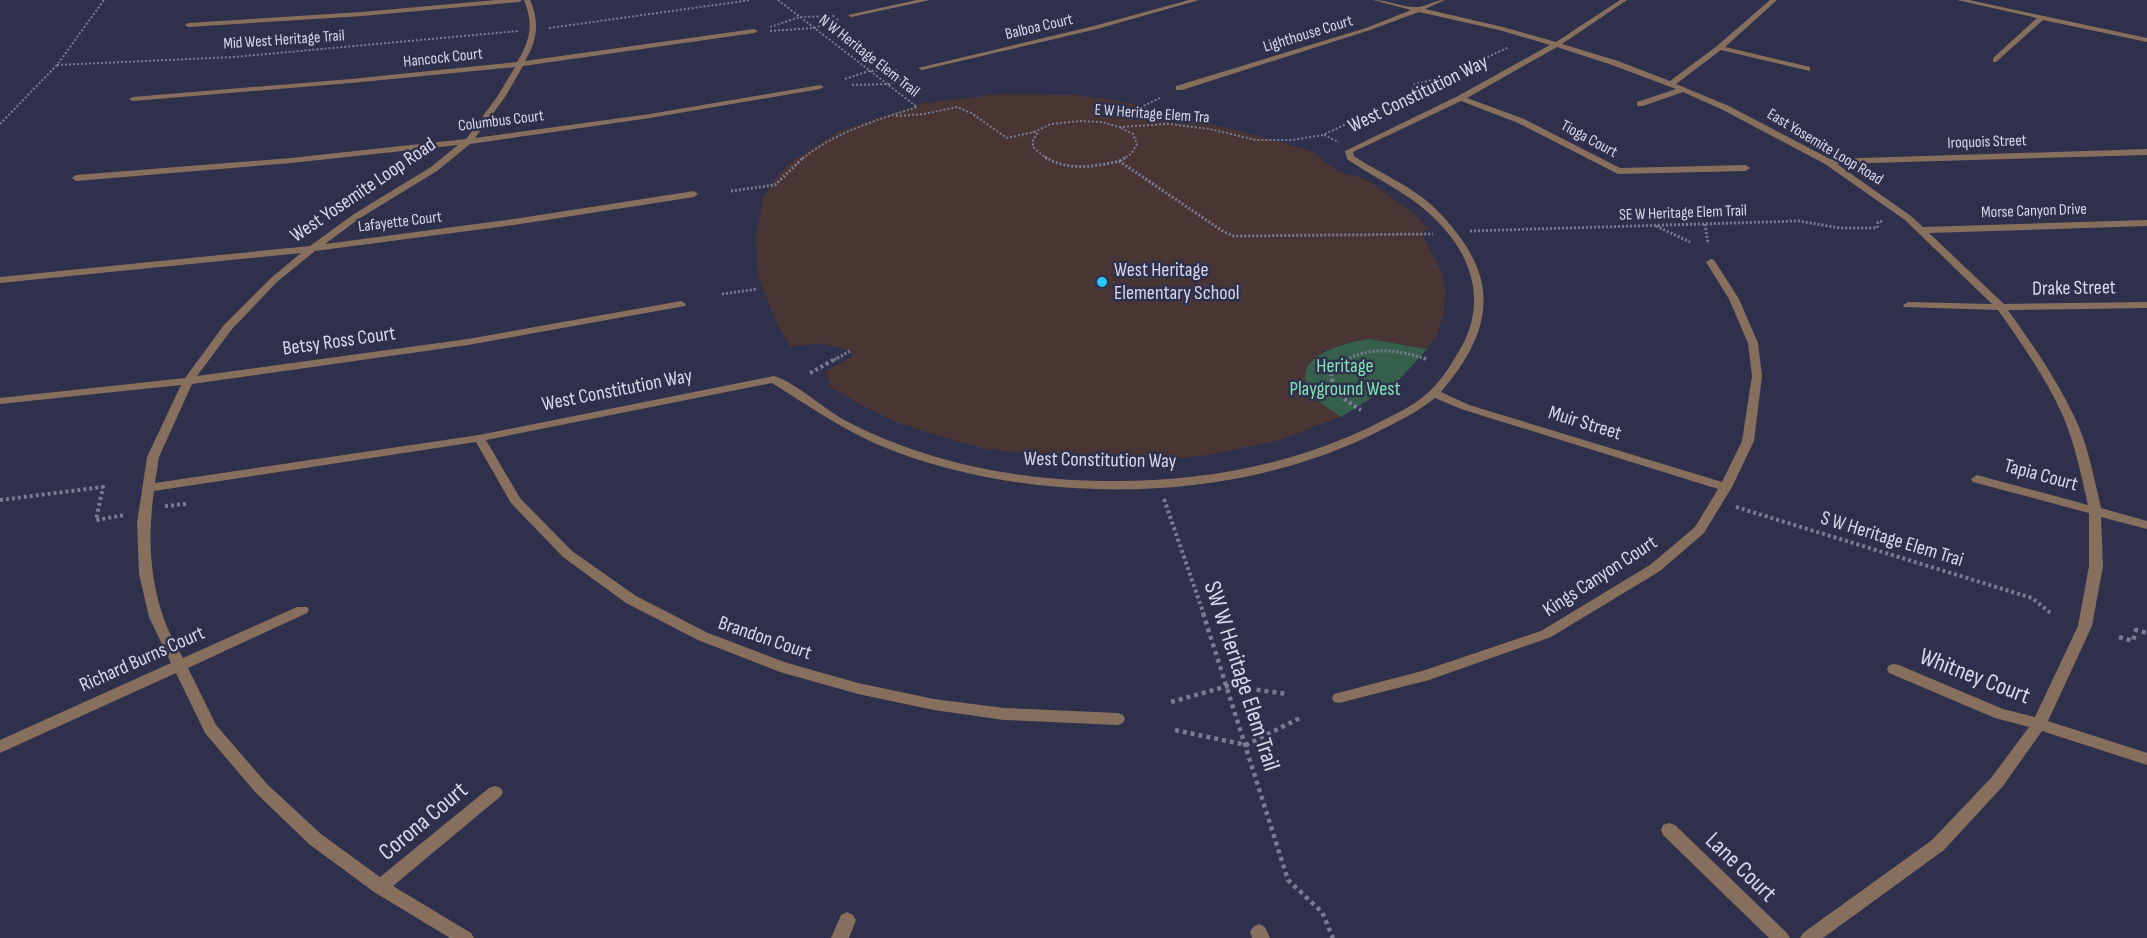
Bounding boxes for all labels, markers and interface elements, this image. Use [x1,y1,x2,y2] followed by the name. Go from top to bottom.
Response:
[1003,10,1075,44] street label: Balboa Court
[815,11,923,101] street label: N W Heritage Elem Trail
[1261,11,1355,57] street label: Lighthouse Court
[223,26,345,54] street label: Mid West Heritage Trail
[402,44,484,72] street label: Hancock Court
[1344,50,1492,138] street label: West Constitution Way
[1094,101,1210,127] street label: E W Heritage Elem Tra
[1763,105,1887,189] street label: East Yosemite Loop Road
[457,106,545,136] street label: Columbus Court
[1557,116,1621,162] street label: Tioga Court
[1947,131,2027,153] street label: Iroquois Street
[286,132,440,248] street label: West Yosemite Loop Road
[1981,200,2087,222] street label: Morse Canyon Drive
[1619,201,1747,225] street label: SE W Heritage Elem Trail
[357,207,443,237] street label: Lafayette Court
[1114,258,1240,305] place label: West Heritage Elementary School
[1095,275,1109,289] marker: West Heritage Elementary School
[2032,275,2116,301] street label: Drake Street
[281,321,397,361] street label: Betsy Ross Court
[1289,354,1401,401] park label: Heritage Playground West
[540,364,694,416] street label: West Constitution Way
[1546,401,1624,445] street label: Muir Street
[1023,447,1177,473] street label: West Constitution Way
[2001,454,2081,496] street label: Tapia Court
[1818,506,1966,572] street label: S W Heritage Elem Trai
[1538,530,1662,622] street label: Kings Canyon Court
[1198,578,1286,774] street label: SW W Heritage Elem Trail
[715,611,815,665] street label: Brandon Court
[76,621,208,697] street label: Richard Burns Court
[1915,642,2035,710] street label: Whitney Court
[373,775,473,867] street label: Corona Court
[1699,826,1783,908] street label: Lane Court

